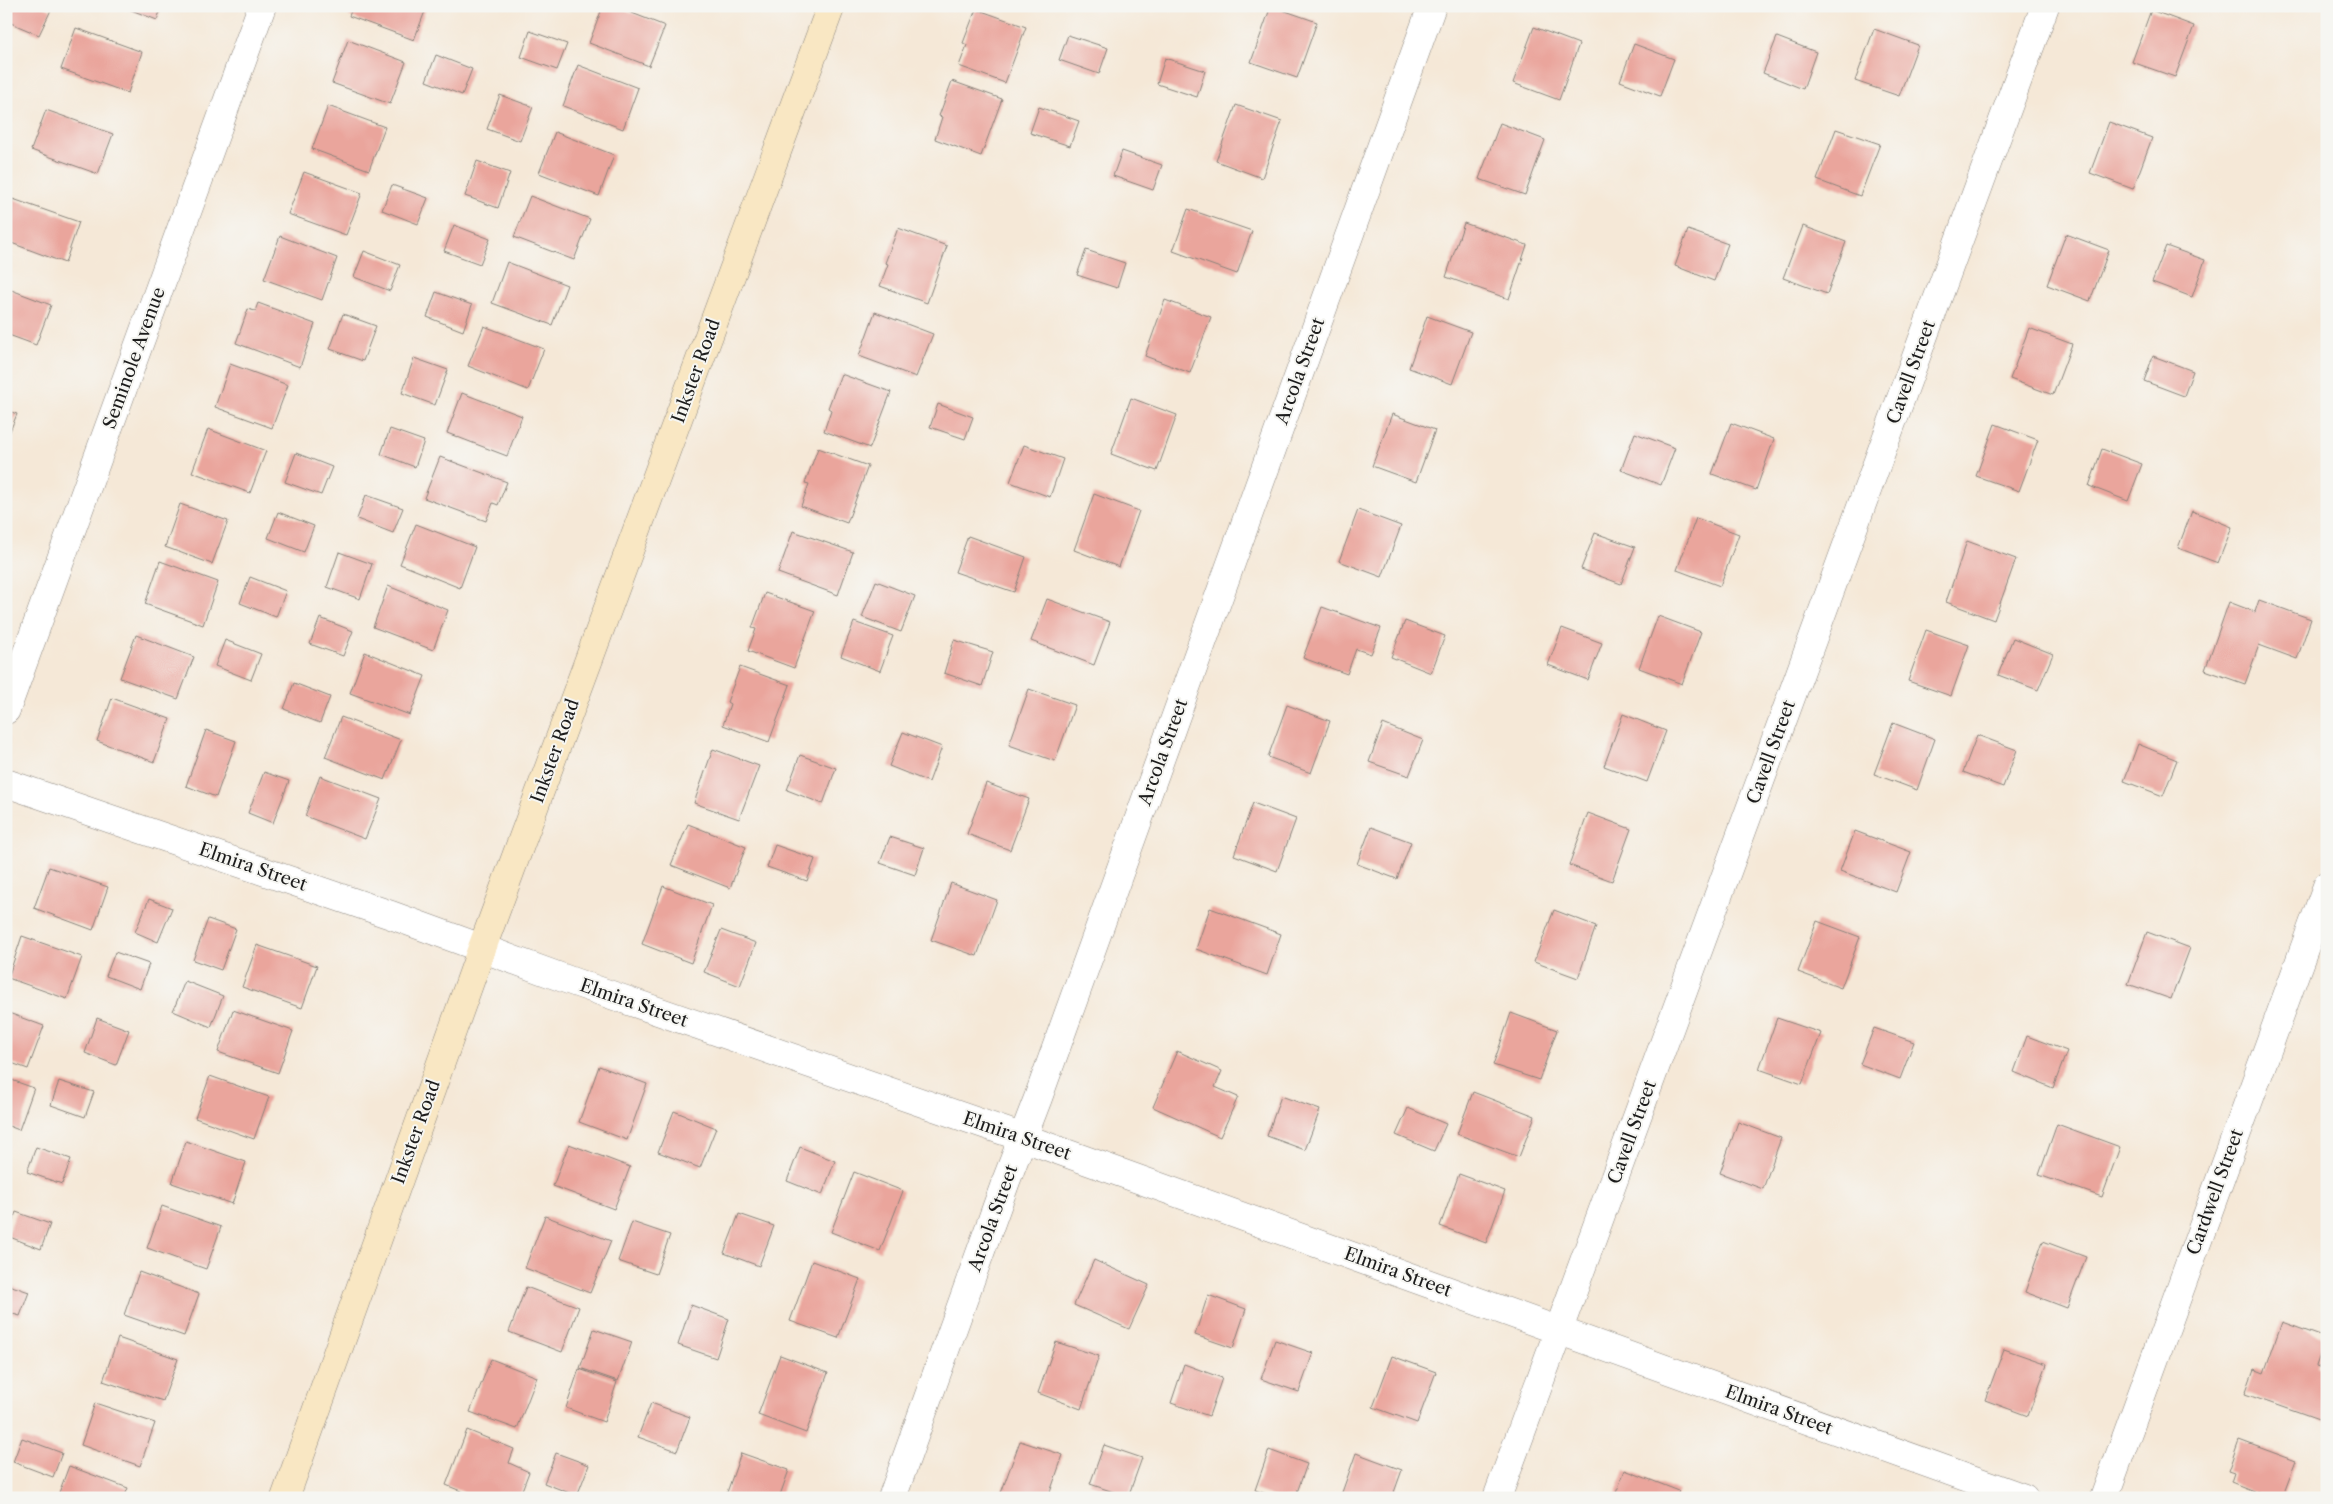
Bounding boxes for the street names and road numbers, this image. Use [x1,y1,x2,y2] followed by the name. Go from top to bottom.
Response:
[98,284,170,432] street label: Seminole Avenue
[1270,314,1330,428] street label: Arcola Street
[667,316,725,426] street label: Inkster Road
[1882,317,1940,427] street label: Cavell Street
[1133,695,1193,809] street label: Arcola Street
[526,696,584,806] street label: Inkster Road
[1742,697,1800,807] street label: Cavell Street
[196,838,310,896] street label: Elmira Street
[577,974,691,1032] street label: Elmira Street
[387,1077,445,1187] street label: Inkster Road
[1603,1077,1661,1187] street label: Cavell Street
[960,1107,1074,1165] street label: Elmira Street
[2182,1125,2248,1258] street label: Cardwell Street
[963,1161,1023,1275] street label: Arcola Street
[1341,1242,1455,1302] street label: Elmira Street
[1722,1380,1836,1440] street label: Elmira Street

